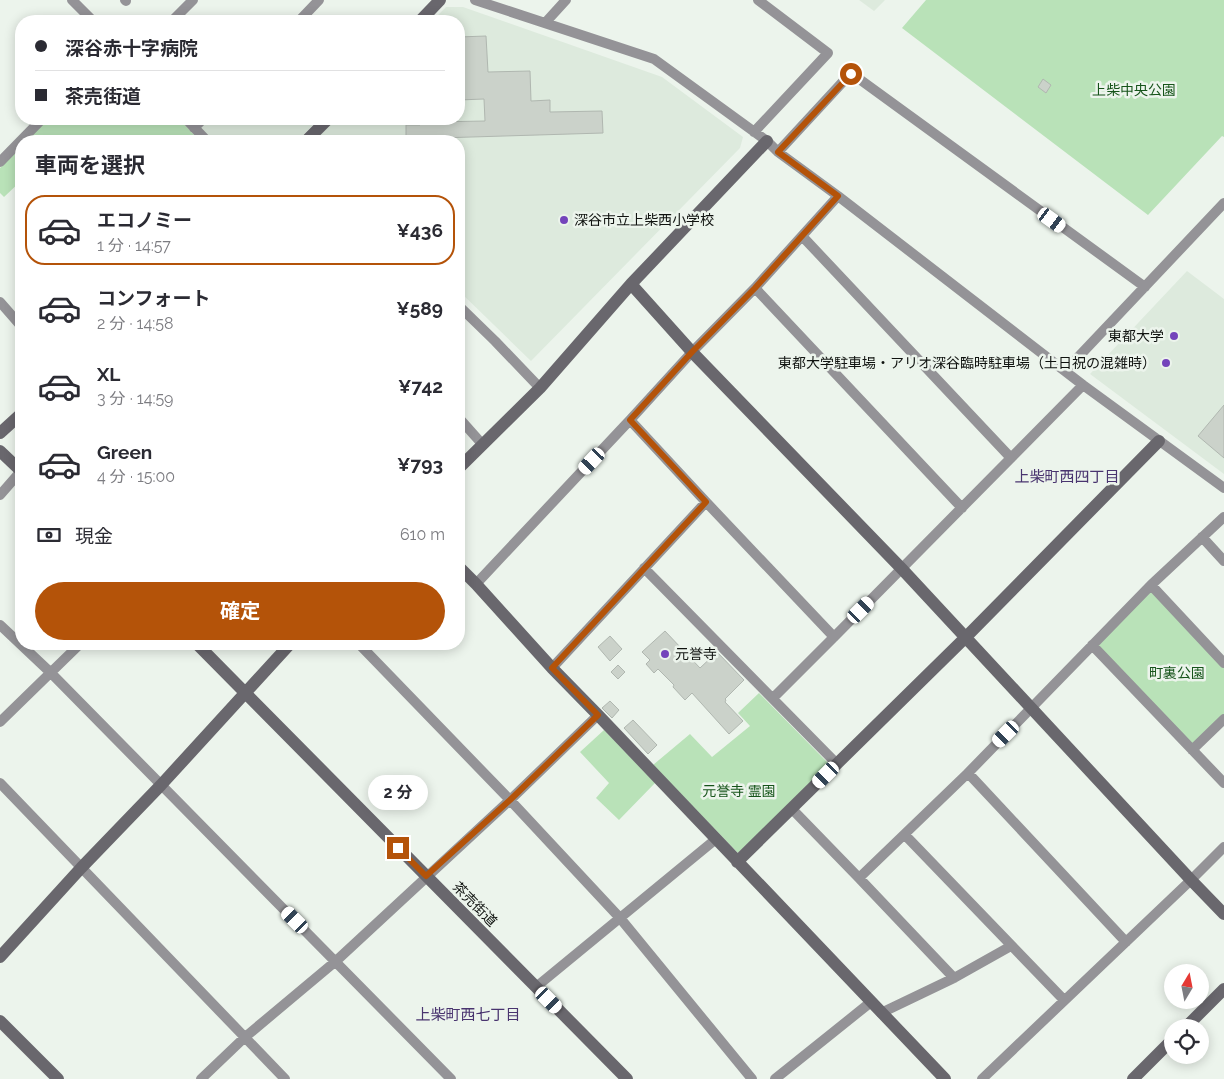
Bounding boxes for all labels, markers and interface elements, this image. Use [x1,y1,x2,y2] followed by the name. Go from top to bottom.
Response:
[65,37,198,59] text: 深谷赤十字病院
[840,63,862,85] route start
[1092,82,1176,98] park label: 上柴中央公園
[65,85,141,107] text: 茶売街道
[35,152,145,178] text: 車両を選択
[1035,205,1068,235] car
[37,208,82,253] icon: car
[97,209,192,231] text: エコノミー
[574,212,714,228] place label: 深谷市立上柴西小学校
[558,214,570,226] marker: 深谷市立上柴西小学校
[396,219,443,241] text: ¥436
[97,236,171,255] text: 1 分 · 14:57
[37,286,82,331] icon: car
[97,287,210,309] text: コンフォート
[396,297,443,319] text: ¥589
[97,314,173,333] text: 2 分 · 14:58
[1108,328,1164,344] place label: 東都大学
[1168,330,1180,342] marker: 東都大学
[778,355,1156,371] place label: 東都大学駐車場・アリオ深谷臨時駐車場（土日祝の混雑時）
[1160,357,1172,369] marker: 東都大学駐車場・アリオ深谷臨時駐車場（土日祝の混雑時）
[97,363,120,385] text: XL
[37,364,82,409] icon: car
[398,375,443,397] text: ¥742
[97,389,174,408] text: 3 分 · 14:59
[97,441,152,463] text: Green
[37,442,82,487] icon: car
[576,445,607,477] car
[397,453,443,475] text: ¥793
[97,467,175,486] text: 4 分 · 15:00
[1014,468,1120,486] district label: 上柴町西四丁目
[35,521,63,549] icon: cash
[75,525,113,547] text: 現金
[400,525,445,544] text: 610 m
[35,582,445,640] button: 確定
[845,594,876,626] car
[675,646,717,662] place label: 元誉寺
[659,648,671,660] marker: 元誉寺
[1149,665,1205,681] park label: 町裏公園
[990,718,1021,750] car
[810,759,841,791] car
[368,776,428,810] callout: 2 分
[384,783,412,802] text: 2 分
[702,783,776,799] park label: 元誉寺 霊園
[387,837,409,859] route end
[450,879,500,929] street label: 茶売街道
[279,904,310,936] car
[1164,964,1209,1009] north arrow
[1164,964,1209,1064] map controls
[533,984,564,1016] car
[415,1006,521,1024] district label: 上柴町西七丁目
[1164,1019,1209,1064] button: locate

